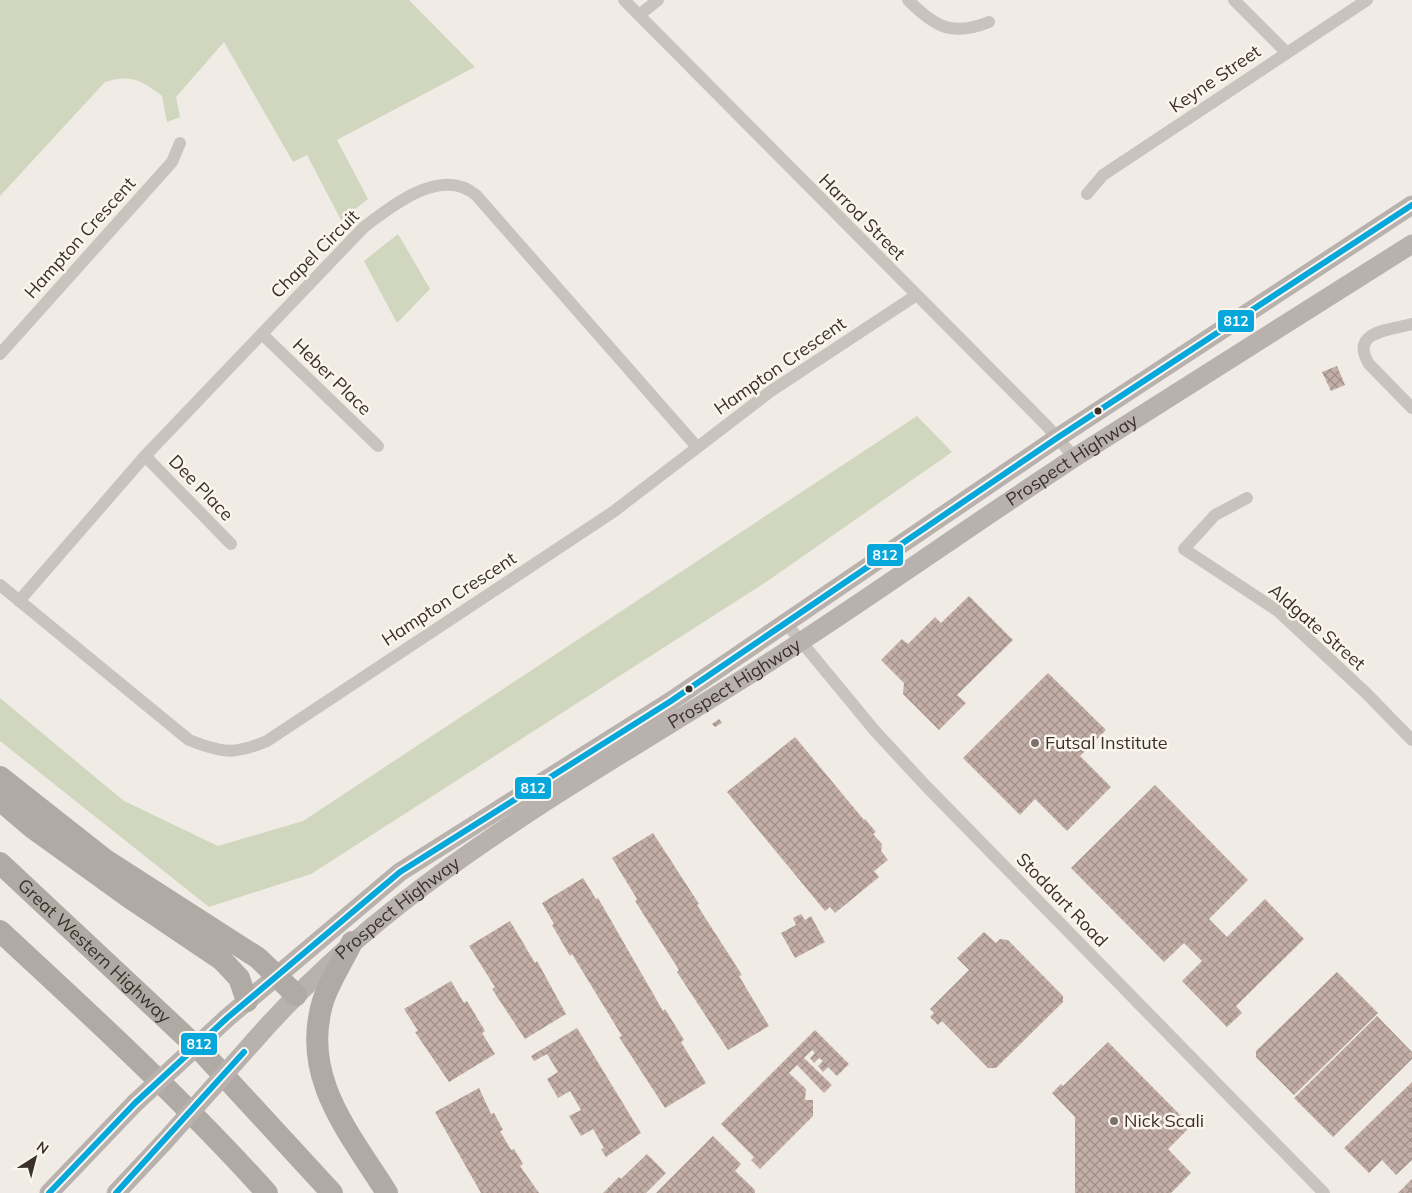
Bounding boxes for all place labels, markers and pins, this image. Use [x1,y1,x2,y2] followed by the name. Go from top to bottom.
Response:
[1093,406,1103,416] unlabelled marker
[684,684,694,694] unlabelled marker
[1045,731,1168,754] place label: Futsal Institute
[1029,737,1041,749] marker: Futsal Institute
[1124,1109,1204,1132] place label: Nick Scali
[1108,1115,1120,1127] marker: Nick Scali

